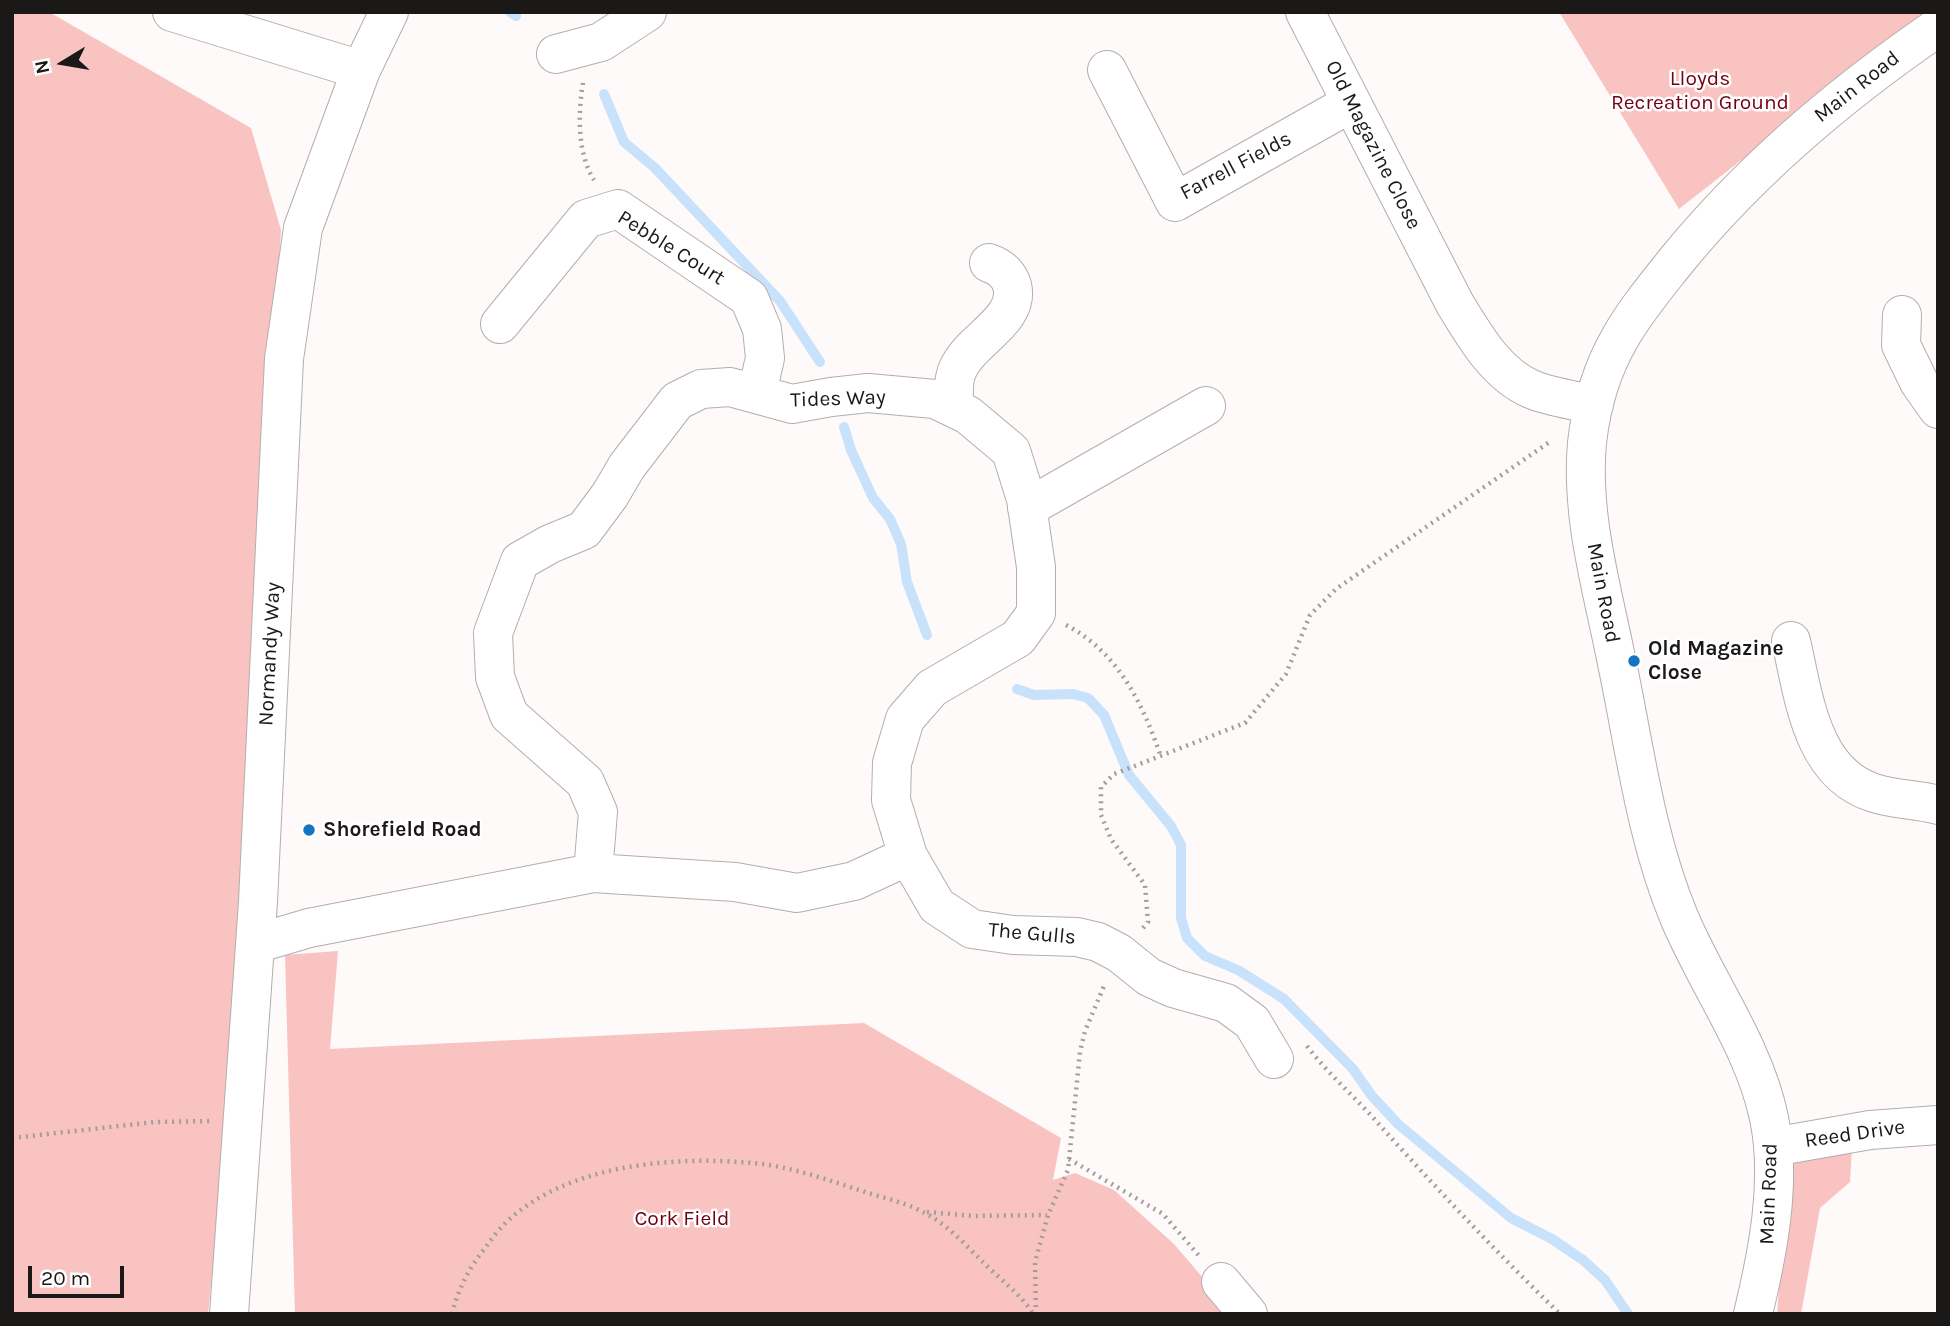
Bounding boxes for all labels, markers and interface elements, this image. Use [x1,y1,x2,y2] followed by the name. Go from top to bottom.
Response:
[28,28,98,98] north arrow
[1809,46,1905,128] street label: Main Road
[1319,56,1427,234] street label: Old Magazine Close
[30,58,54,76] text: N
[1611,66,1789,116] park label: Lloyds Recreation Ground
[1176,126,1296,206] street label: Farrell Fields
[613,205,729,291] street label: Pebble Court
[790,385,886,413] street label: Tides Way
[1581,541,1625,645] street label: Main Road
[254,581,286,727] street label: Normandy Way
[1648,636,1784,686] place label: Old Magazine Close
[1626,653,1642,669] marker: Old Magazine Close
[323,817,482,843] place label: Shorefield Road
[301,822,317,838] marker: Shorefield Road
[987,918,1077,950] street label: The Gulls
[1803,1115,1907,1153] street label: Reed Drive
[1755,1143,1783,1245] street label: Main Road
[634,1206,730,1232] park label: Cork Field
[32,1252,128,1296] scale bar
[41,1266,90,1290] text: 20 m

